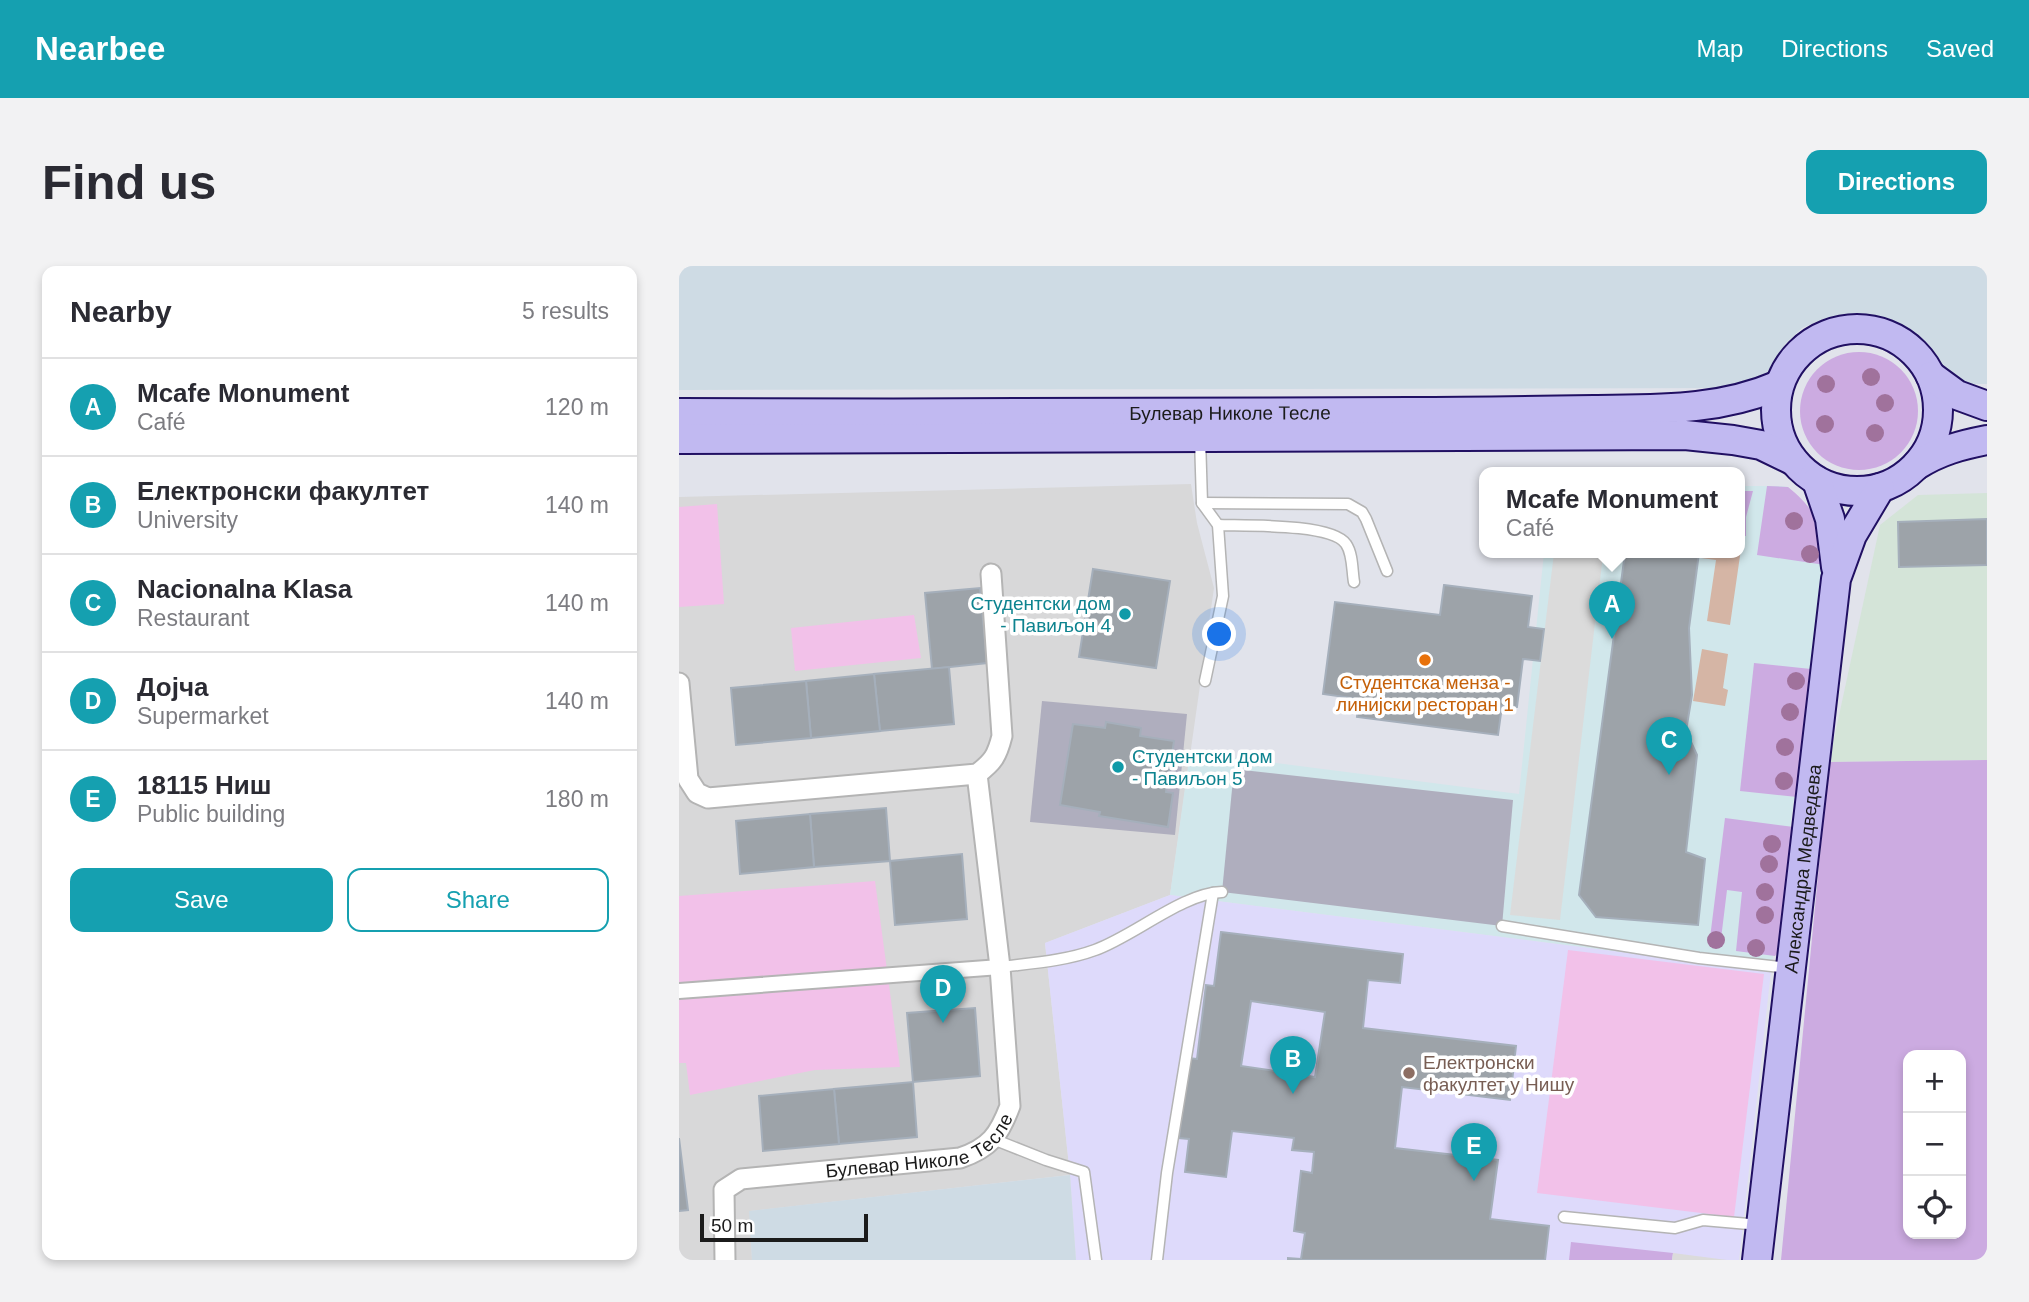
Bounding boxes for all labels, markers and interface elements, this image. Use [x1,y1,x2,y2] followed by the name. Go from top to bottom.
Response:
[35,30,165,67] text: Nearbee
[1697,35,1743,62] text: Map
[1781,35,1888,62] text: Directions
[1926,35,1994,62] text: Saved
[1806,150,1987,214] button: Directions
[42,155,216,209] text: Find us
[70,295,172,328] text: Nearby
[522,298,609,324] text: 5 results
[137,378,349,408] text: Mcafe Monument
[85,394,101,420] text: A
[545,394,609,420] text: 120 m
[1129,402,1331,424] street label: Булевар Николе Тесле
[137,409,186,435] text: Café
[1479,467,1745,558] popup
[137,476,429,506] text: Електронски факултет
[1506,484,1718,514] text: Mcafe Monument
[85,492,101,518] text: B
[545,492,609,518] text: 140 m
[137,507,238,533] text: University
[1506,515,1554,541] text: Café
[137,574,352,604] text: Nacionalna Klasa
[1589,581,1635,639] pin: A
[85,590,101,616] text: C
[545,590,609,616] text: 140 m
[970,593,1111,636] place label: Студентски дом - Павиљон 4
[137,605,250,631] text: Restaurant
[1117,606,1133,622] marker: Студентски дом - Павиљон 4
[1202,617,1236,651] your location
[1417,652,1433,668] marker: Студентска менза - линијски ресторан 1
[137,672,209,702] text: Дојча
[1336,672,1514,715] place label: Студентска менза - линијски ресторан 1
[85,688,101,714] text: D
[545,688,609,714] text: 140 m
[137,703,269,729] text: Supermarket
[1646,717,1692,775] pin: C
[1132,746,1273,789] place label: Студентски дом - Павиљон 5
[1110,759,1126,775] marker: Студентски дом - Павиљон 5
[1780,762,1825,974] street label: Александра Медведева
[137,770,272,800] text: 18115 Ниш
[85,786,101,812] text: E
[545,786,609,812] text: 180 m
[137,801,285,827] text: Public building
[70,868,333,932] button: Save
[347,868,609,932] button: Share
[920,965,966,1023] pin: D
[1270,1036,1316,1094] pin: B
[1903,1050,1966,1239] map controls
[1903,1050,1966,1113] button: +
[1423,1052,1575,1095] place label: Електронски факултет у Нишу
[1401,1065,1417,1081] marker: Електронски факултет у Нишу
[825,1110,1016,1181] street label: Булевар Николе Тесле
[1903,1113,1966,1176] button: −
[1451,1123,1497,1181] pin: E
[1903,1176,1966,1239] button: locate
[700,1211,868,1243] scale bar
[711,1215,753,1236] text: 50 m

